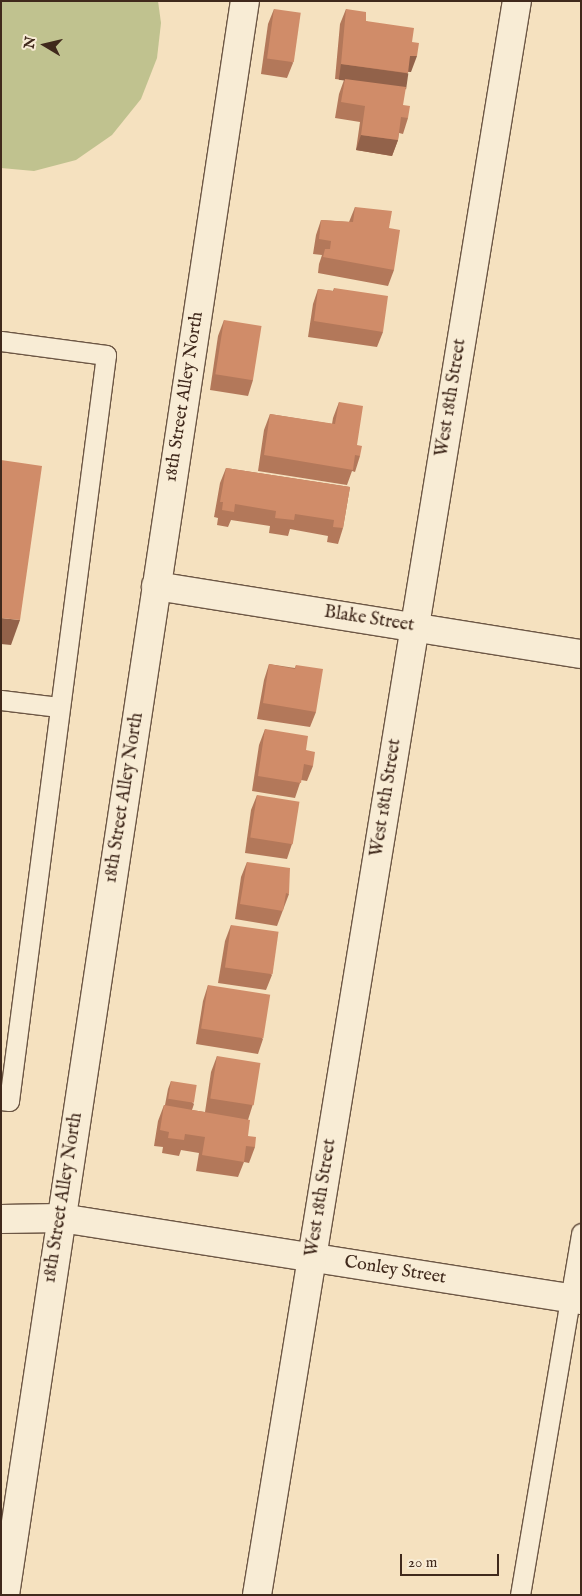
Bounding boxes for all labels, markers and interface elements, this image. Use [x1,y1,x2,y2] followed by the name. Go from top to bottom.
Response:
[20,20,70,70] north arrow
[20,35,40,50] text: N
[161,310,209,484] street label: 18th Street Alley North
[432,337,472,459] street label: West 18th Street
[322,602,416,638] street label: Blake Street
[101,711,149,885] street label: 18th Street Alley North
[367,737,407,859] street label: West 18th Street
[40,1111,88,1285] street label: 18th Street Alley North
[302,1137,342,1259] street label: West 18th Street
[343,1252,447,1290] street label: Conley Street
[402,1544,501,1576] scale bar
[408,1553,437,1572] text: 20 m

